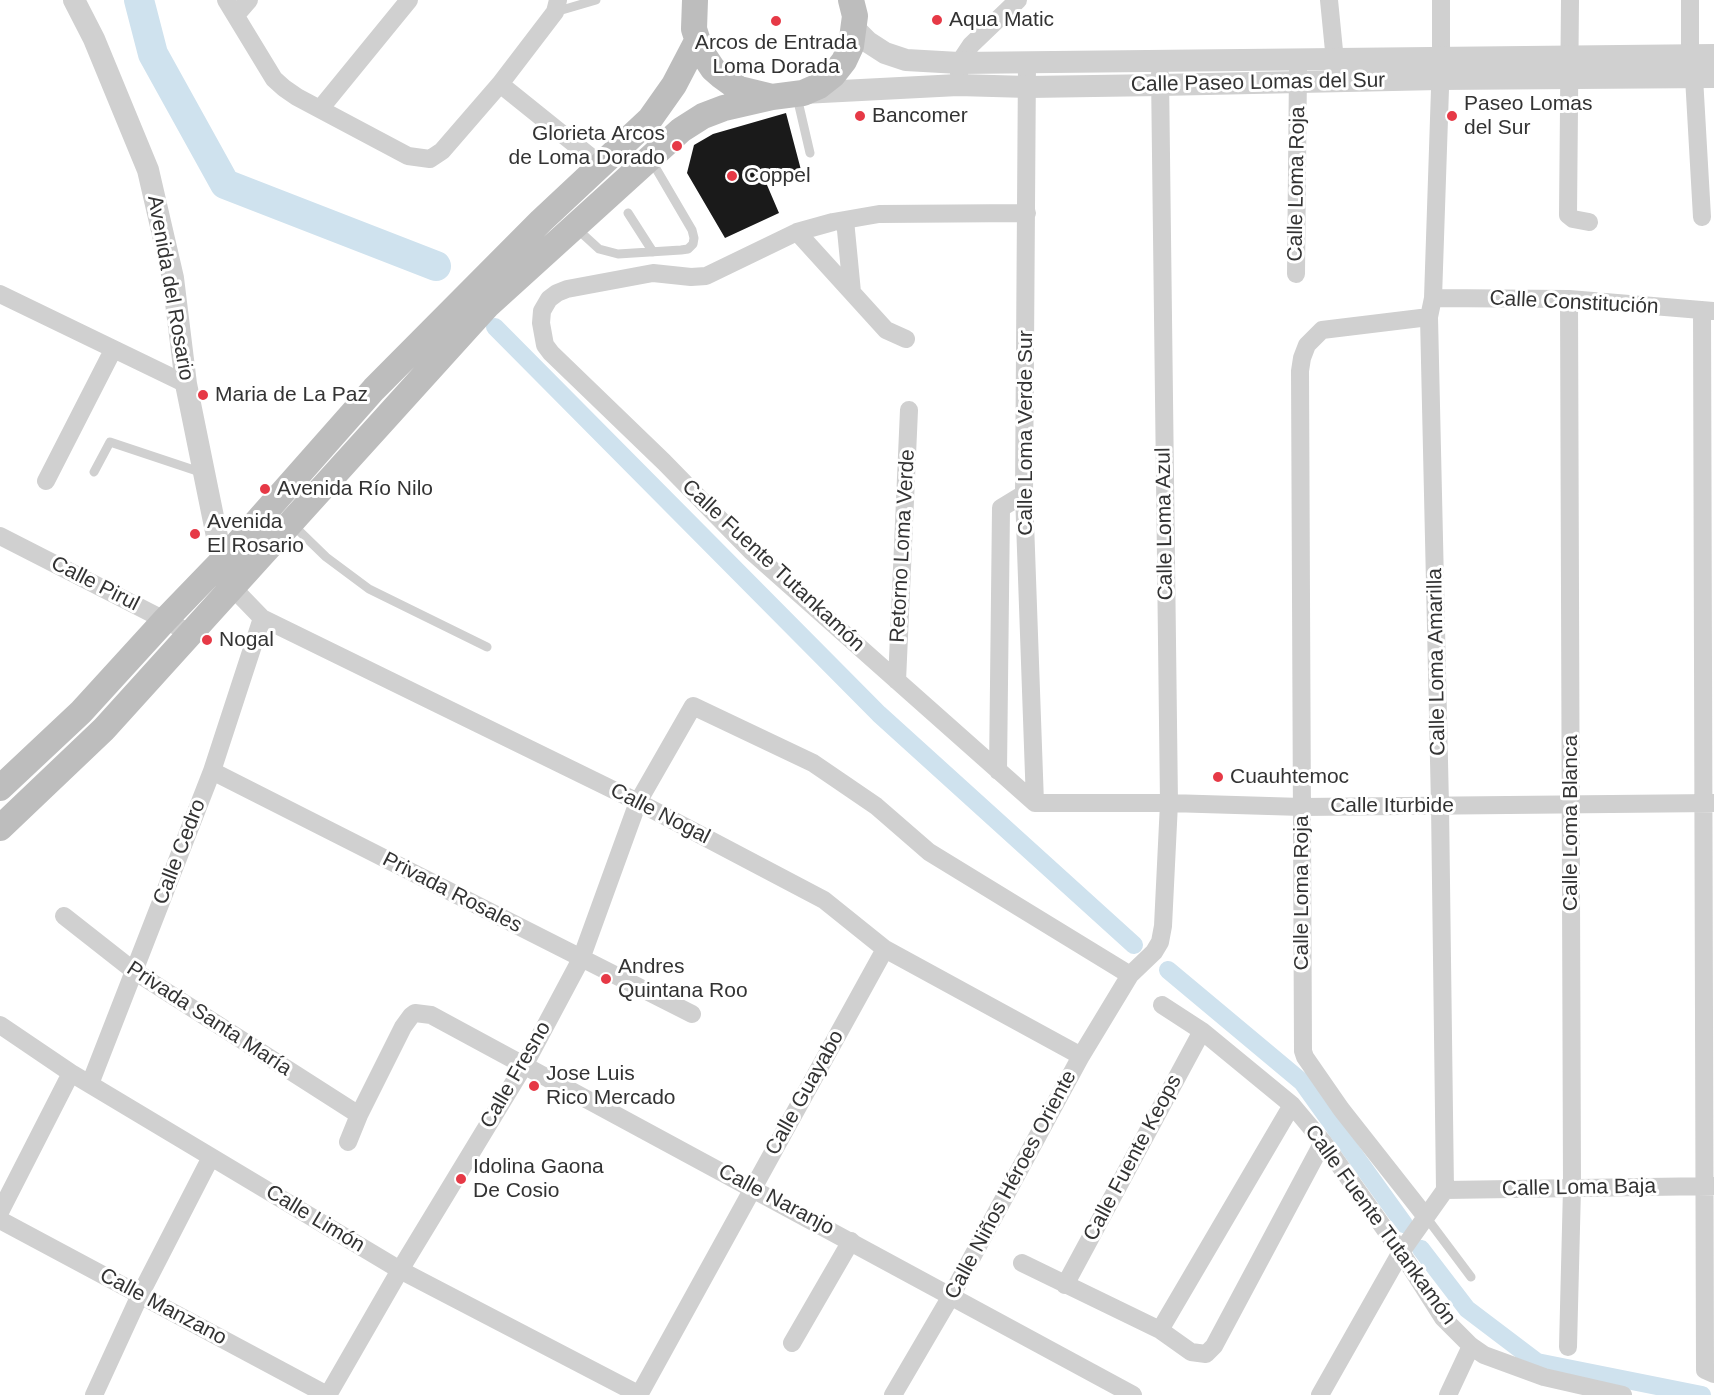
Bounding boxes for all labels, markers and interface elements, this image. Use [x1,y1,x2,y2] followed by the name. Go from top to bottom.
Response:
[949,7,1054,33] place label: Aqua Matic
[930,13,944,27] marker: Aqua Matic
[769,14,783,28] marker: Arcos de Entrada Loma Dorada
[695,30,857,80] place label: Arcos de Entrada Loma Dorada
[1131,68,1385,98] street label: Calle Paseo Lomas del Sur
[1464,91,1592,141] place label: Paseo Lomas del Sur
[872,103,968,129] place label: Bancomer
[1283,106,1311,262] street label: Calle Loma Roja
[853,109,867,123] marker: Bancomer
[1445,109,1459,123] marker: Paseo Lomas del Sur
[509,121,665,171] place label: Glorieta Arcos de Loma Dorado
[670,139,684,153] marker: Glorieta Arcos de Loma Dorado
[744,163,811,189] place label: Coppel
[725,169,739,183] marker: Coppel
[141,193,199,383] street label: Avenida del Rosario
[1489,286,1659,320] street label: Calle Constitución
[1013,330,1039,536] street label: Calle Loma Verde Sur
[215,382,368,408] place label: Maria de La Paz
[196,388,210,402] marker: Maria de La Paz
[1151,447,1179,601] street label: Calle Loma Azul
[885,449,921,643] street label: Retorno Loma Verde
[676,475,870,657] street label: Calle Fuente Tutankamón
[277,476,433,502] place label: Avenida Río Nilo
[258,482,272,496] marker: Avenida Río Nilo
[207,509,304,559] place label: Avenida El Rosario
[188,527,202,541] marker: Avenida El Rosario
[47,551,143,617] street label: Calle Pirul
[1423,568,1451,756] street label: Calle Loma Amarilla
[219,627,274,653] place label: Nogal
[200,633,214,647] marker: Nogal
[1558,735,1584,911] street label: Calle Loma Blanca
[1230,764,1349,790] place label: Cuauhtemoc
[1211,770,1225,784] marker: Cuauhtemoc
[606,778,714,850] street label: Calle Nogal
[1330,793,1454,819] street label: Calle Iturbide
[148,796,212,908] street label: Calle Cedro
[1289,815,1315,971] street label: Calle Loma Roja
[378,847,526,939] street label: Privada Rosales
[618,954,748,1004] place label: Andres Quintana Roo
[122,956,296,1082] street label: Privada Santa María
[599,972,613,986] marker: Andres Quintana Roo
[475,1017,557,1133] street label: Calle Fresno
[760,1026,850,1160] street label: Calle Guayabo
[546,1061,676,1111] place label: Jose Luis Rico Mercado
[940,1066,1082,1304] street label: Calle Niños Héroes Oriente
[1079,1071,1187,1245] street label: Calle Fuente Keops
[527,1079,541,1093] marker: Jose Luis Rico Mercado
[1299,1120,1461,1330] street label: Calle Fuente Tutankamón
[473,1154,604,1204] place label: Idolina Gaona De Cosio
[714,1159,838,1241] street label: Calle Naranjo
[454,1172,468,1186] marker: Idolina Gaona De Cosio
[1502,1174,1656,1202] street label: Calle Loma Baja
[261,1180,369,1258] street label: Calle Limón
[95,1263,231,1351] street label: Calle Manzano

